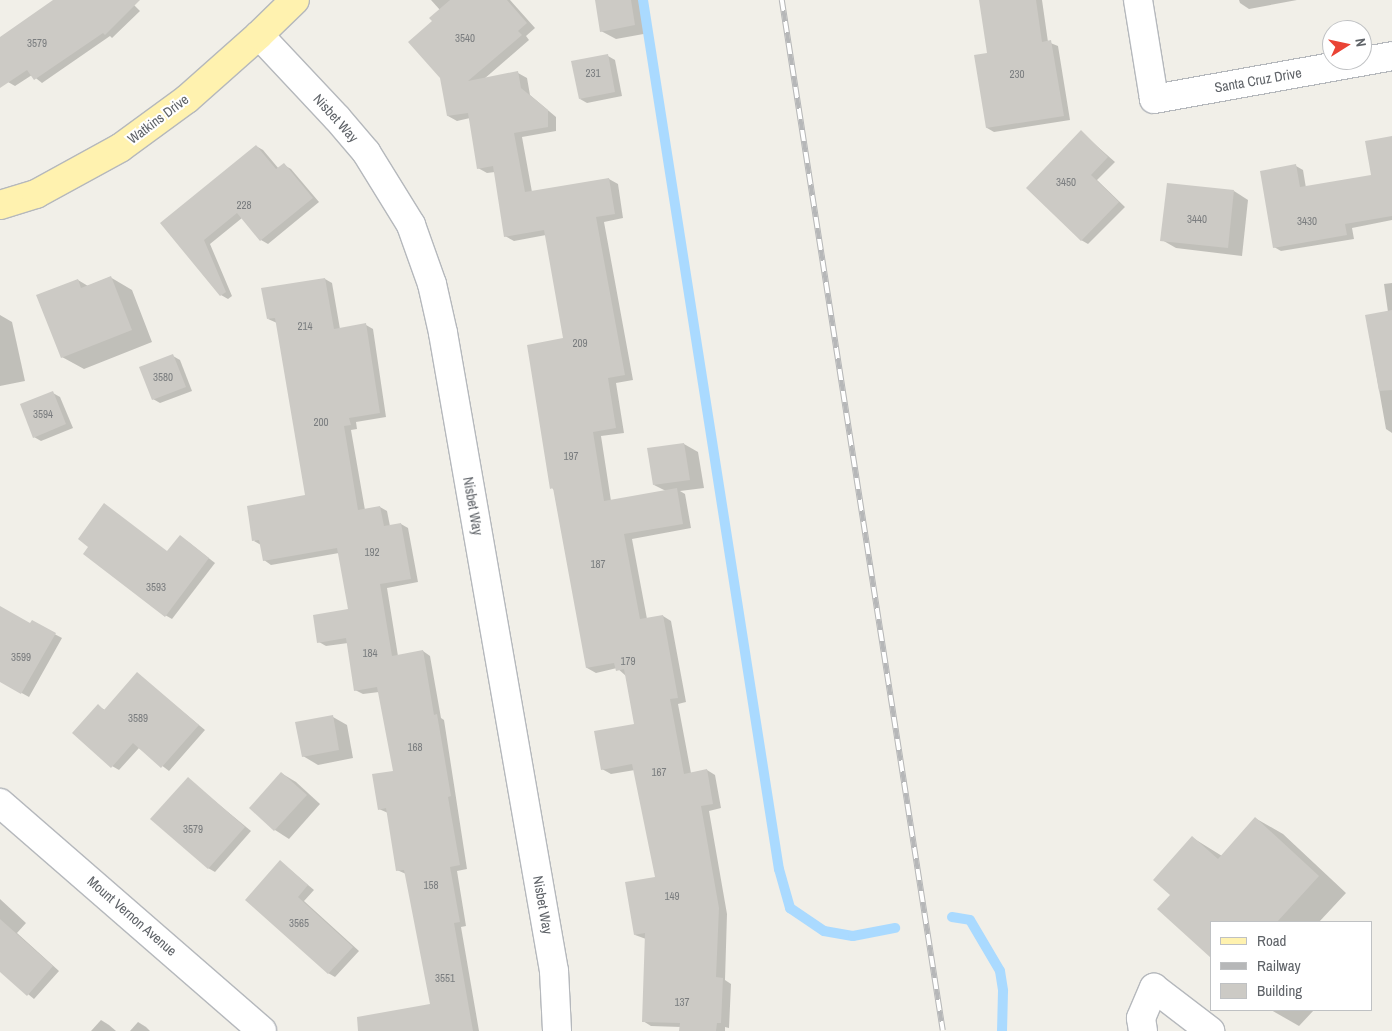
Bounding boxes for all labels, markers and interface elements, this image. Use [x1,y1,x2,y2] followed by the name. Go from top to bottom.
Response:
[1322,20,1372,70] north arrow
[455,31,475,45] house number: 3540
[27,36,47,50] house number: 3579
[1351,37,1370,48] text: N
[1213,64,1303,96] street label: Santa Cruz Drive
[585,66,601,80] house number: 231
[1009,67,1025,81] house number: 230
[310,90,362,146] street label: Nisbet Way
[124,91,192,147] street label: Watkins Drive
[1056,175,1076,189] house number: 3450
[236,198,252,212] house number: 228
[1187,212,1207,226] house number: 3440
[1297,214,1317,228] house number: 3430
[297,319,313,333] house number: 214
[572,336,588,350] house number: 209
[153,370,173,384] house number: 3580
[33,407,53,421] house number: 3594
[313,415,329,429] house number: 200
[563,449,579,463] house number: 197
[460,476,486,536] street label: Nisbet Way
[364,545,380,559] house number: 192
[590,557,606,571] house number: 187
[146,580,166,594] house number: 3593
[362,646,378,660] house number: 184
[11,650,31,664] house number: 3599
[620,654,636,668] house number: 179
[128,711,148,725] house number: 3589
[407,740,423,754] house number: 168
[651,765,667,779] house number: 167
[183,822,203,836] house number: 3579
[84,872,180,960] street label: Mount Vernon Avenue
[530,875,556,935] street label: Nisbet Way
[423,878,439,892] house number: 158
[664,889,680,903] house number: 149
[289,916,309,930] house number: 3565
[1210,921,1372,1011] legend
[1257,930,1286,951] text: Road
[1257,955,1301,976] text: Railway
[435,971,455,985] house number: 3551
[1257,980,1302,1001] text: Building
[674,995,690,1009] house number: 137

